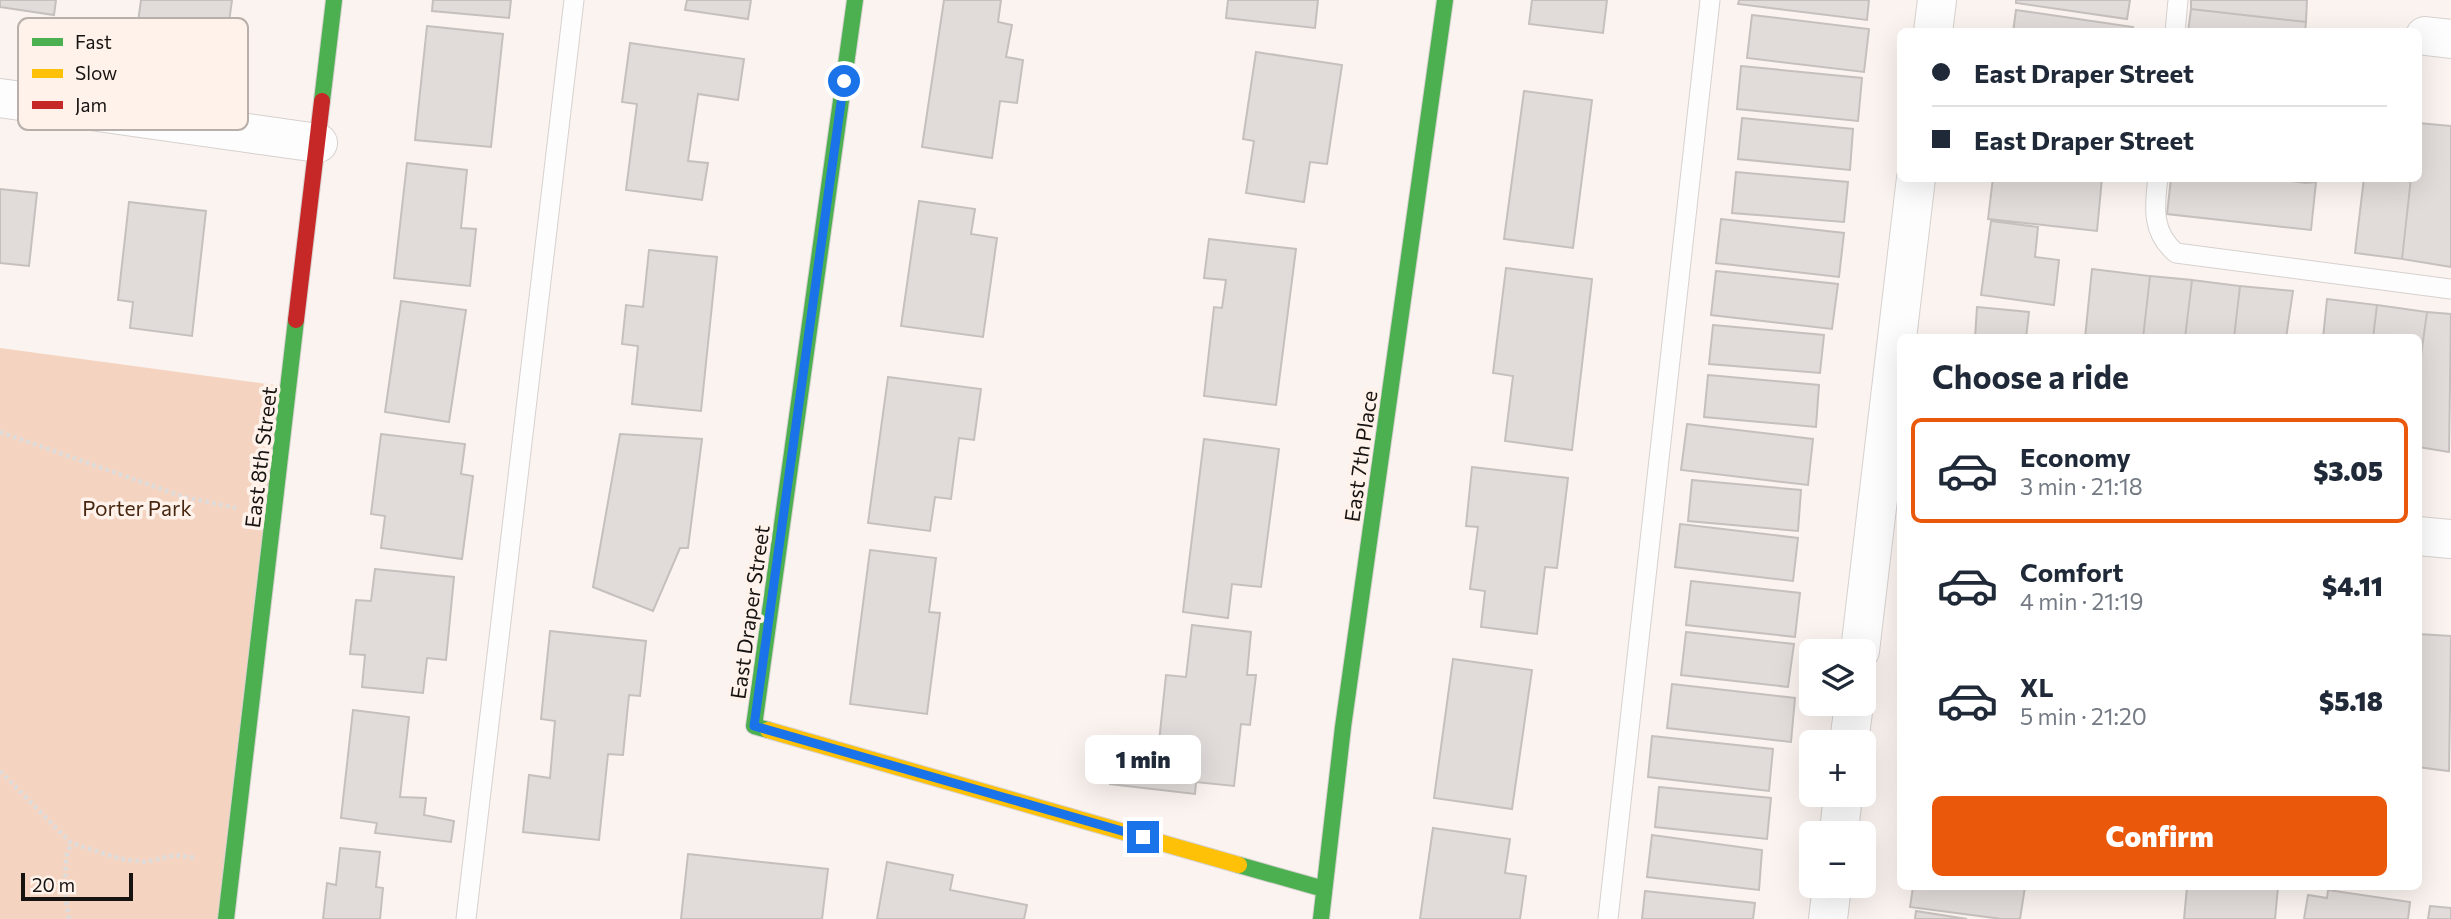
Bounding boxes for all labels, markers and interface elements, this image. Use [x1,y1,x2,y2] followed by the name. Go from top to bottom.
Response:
[18,18,248,130] legend
[75,30,112,53] text: Fast
[1974,57,2194,88] text: East Draper Street
[75,61,117,84] text: Slow
[828,65,860,97] route start
[75,93,107,116] text: Jam
[1974,124,2194,155] text: East Draper Street
[1932,356,2129,396] text: Choose a ride
[239,385,281,529] street label: East 8th Street
[1338,389,1382,523] street label: East 7th Place
[1936,439,1999,502] icon: car
[2020,441,2131,472] text: Economy
[2313,455,2383,486] text: $3.05
[2020,472,2143,500] text: 3 min · 21:18
[82,495,192,520] park label: Porter Park
[724,523,774,701] street label: East Draper Street
[1936,554,1999,617] icon: car
[2020,556,2123,587] text: Comfort
[2322,570,2383,601] text: $4.11
[2020,587,2143,615] text: 4 min · 21:19
[1799,639,1876,898] map controls
[1799,639,1876,716] button: layers
[1936,669,1999,732] icon: car
[2020,671,2054,702] text: XL
[2319,685,2383,716] text: $5.18
[2020,702,2147,730] text: 5 min · 21:20
[1799,730,1876,807] button: +
[1085,736,1201,784] callout: 1 min
[1115,745,1171,773] text: 1 min
[1932,796,2387,876] button: Confirm
[1127,821,1159,853] route end
[1799,821,1876,898] button: −
[21,870,133,902] scale bar
[32,873,75,896] text: 20 m

